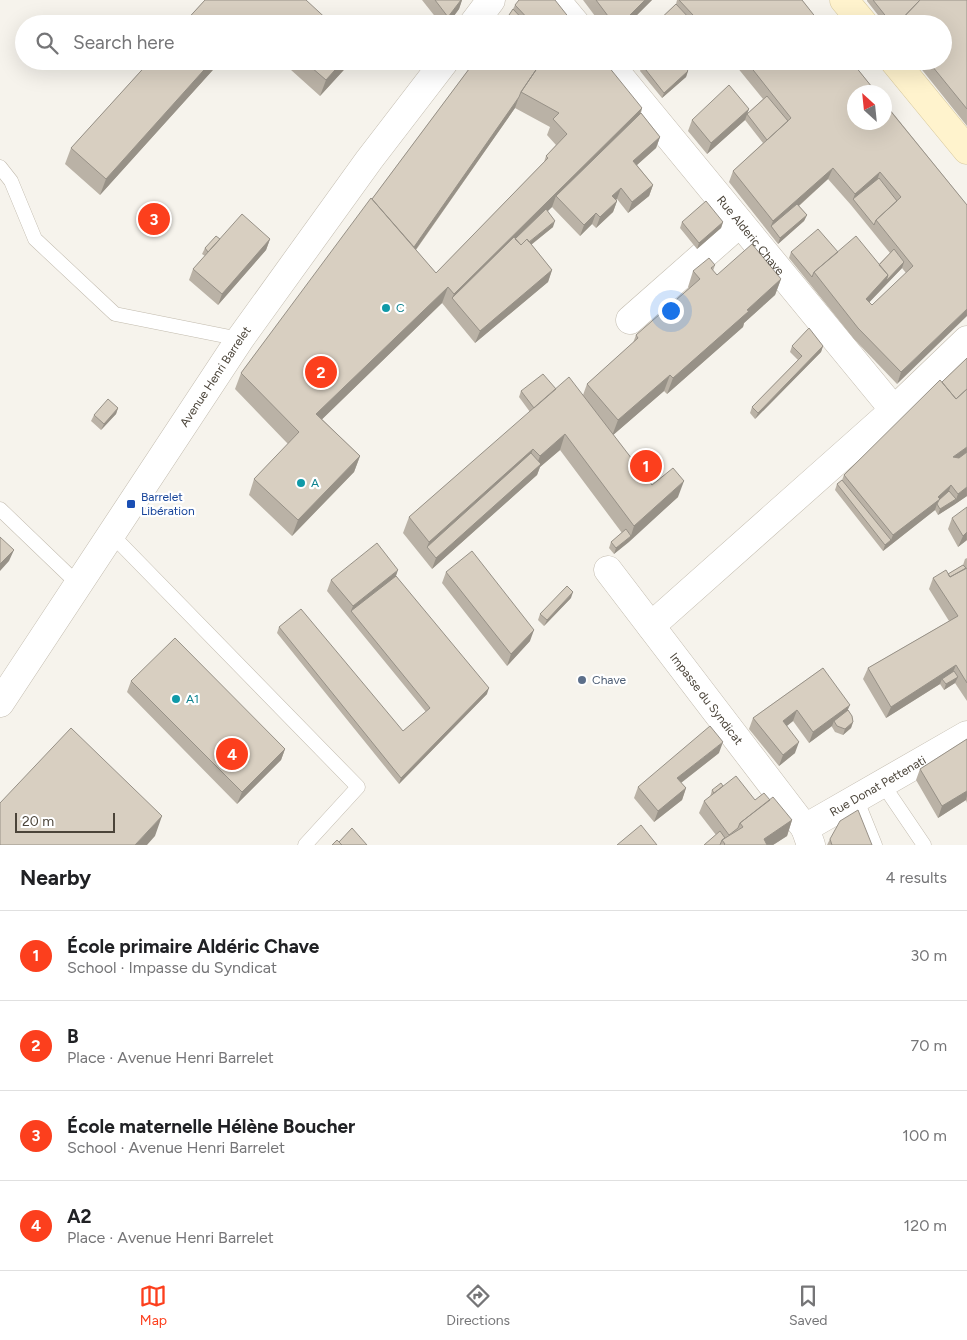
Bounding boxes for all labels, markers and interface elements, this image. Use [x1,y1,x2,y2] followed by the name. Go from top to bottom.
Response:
[15,15,952,70] search box
[33,29,61,57] icon: search
[73,31,175,54] text: Search here
[847,85,892,130] north arrow
[714,193,788,278] street label: Rue Alderic Chave
[138,200,170,238] pin: 3
[658,298,684,324] your location
[396,301,405,315] place label: C
[380,302,392,314] marker: C
[177,323,254,430] street label: Avenue Henri Barrelet
[305,353,337,391] pin: 2
[630,447,662,485] pin: 1
[311,476,319,490] place label: A
[295,477,307,489] marker: A
[141,490,195,518] place label: Barrelet Libération
[125,498,137,510] marker: Barrelet Libération
[667,650,746,748] street label: Impasse du Syndicat
[592,673,626,687] place label: Chave
[576,674,588,686] marker: Chave
[186,692,199,706] place label: A1
[170,693,182,705] marker: A1
[216,735,248,773] pin: 4
[827,753,928,819] street label: Rue Donat Pettenati
[15,810,115,833] scale bar
[22,813,54,830] text: 20 m
[20,865,91,890] text: Nearby
[886,868,947,887] text: 4 results
[67,935,319,958] text: École primaire Aldéric Chave
[33,946,39,965] text: 1
[910,946,947,965] text: 30 m
[67,958,277,977] text: School · Impasse du Syndicat
[67,1025,79,1048] text: B
[31,1036,41,1055] text: 2
[911,1036,947,1055] text: 70 m
[67,1048,274,1067] text: Place · Avenue Henri Barrelet
[67,1115,355,1138] text: École maternelle Hélène Boucher
[32,1126,40,1145] text: 3
[902,1126,947,1145] text: 100 m
[67,1138,285,1157] text: School · Avenue Henri Barrelet
[67,1205,92,1228] text: A2
[31,1216,41,1235] text: 4
[904,1216,947,1235] text: 120 m
[67,1228,274,1247] text: Place · Avenue Henri Barrelet
[139,1282,167,1329] tab: Map
[446,1282,510,1329] tab: Directions
[789,1282,828,1329] tab: Saved

